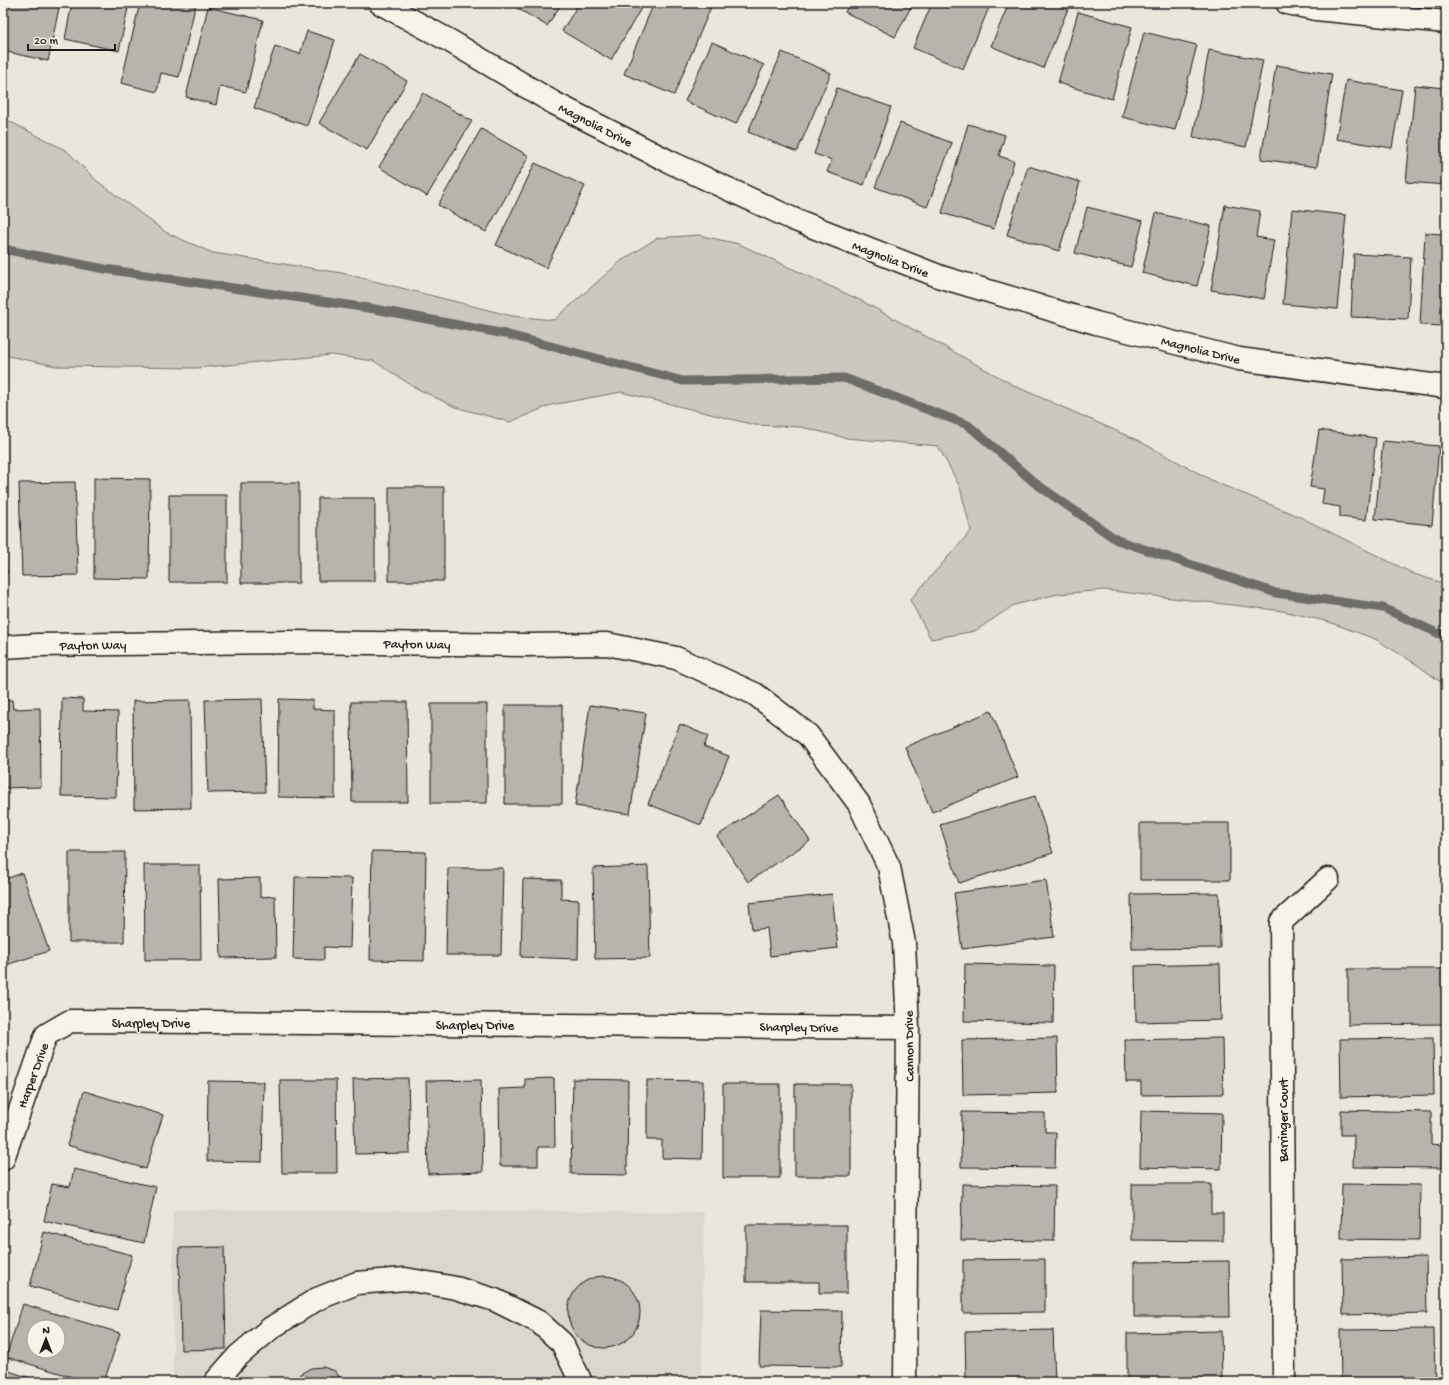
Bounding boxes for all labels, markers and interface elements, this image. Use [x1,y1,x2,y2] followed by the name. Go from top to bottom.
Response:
[28,26,115,52] scale bar
[34,35,59,49] text: 20 m
[555,101,635,151] street label: Magnolia Drive
[850,239,931,282] street label: Magnolia Drive
[1159,334,1242,369] street label: Magnolia Drive
[382,637,451,654] street label: Payton Way
[59,638,127,655] street label: Payton Way
[902,1010,919,1082] street label: Cannon Drive
[112,1017,191,1032] street label: Sharpley Drive
[436,1019,515,1034] street label: Sharpley Drive
[760,1020,839,1037] street label: Sharpley Drive
[16,1041,53,1111] street label: Harper Drive
[1277,1076,1292,1163] street label: Barringer Court
[26,1319,66,1359] north arrow
[42,1325,50,1337] text: N

